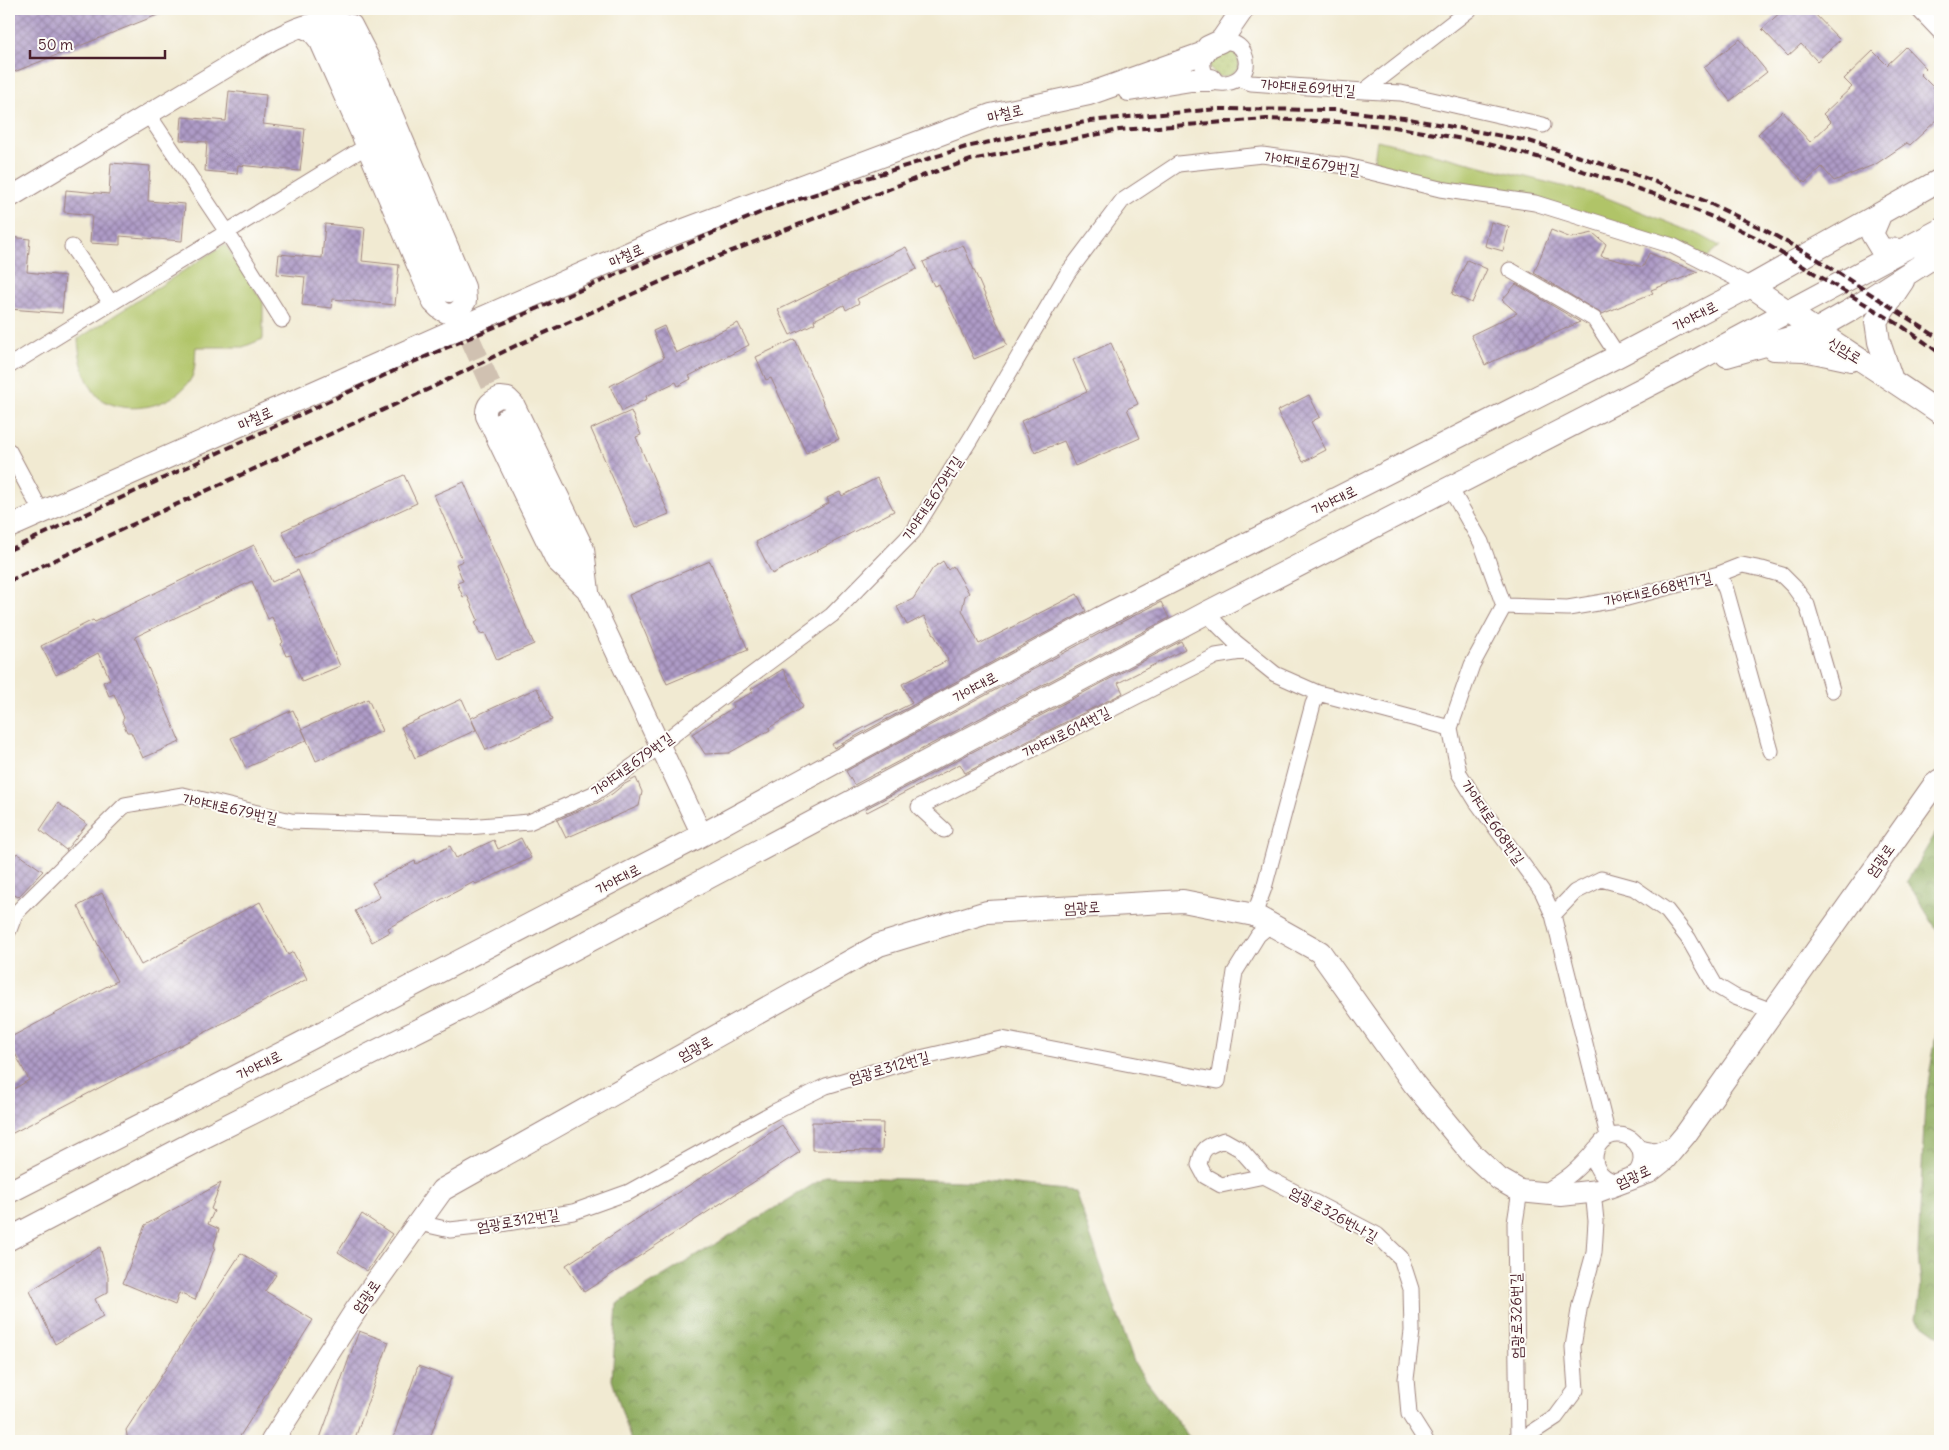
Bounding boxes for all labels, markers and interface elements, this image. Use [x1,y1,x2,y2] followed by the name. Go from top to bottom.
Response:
[30,28,165,60] scale bar
[38,35,73,54] text: 50 m
[1260,74,1356,100] street label: 가야대로691번길
[985,99,1025,127] street label: 마철로
[1263,147,1361,179] street label: 가야대로679번길
[606,239,646,271] street label: 마철로
[1669,296,1721,336] street label: 가야대로
[1825,332,1865,368] street label: 신암로
[235,402,275,434] street label: 마철로
[898,452,966,544] street label: 가야대로679번길
[1308,481,1360,519] street label: 가야대로
[1602,567,1714,611] street label: 가야대로668번가길
[949,667,1001,707] street label: 가야대로
[1019,702,1113,762] street label: 가야대로614번길
[587,728,677,800] street label: 가야대로679번길
[1457,776,1529,868] street label: 가야대로668번길
[181,789,279,827] street label: 가야대로679번길
[1862,840,1898,880] street label: 엄광로
[592,859,644,899] street label: 가야대로
[1063,897,1101,917] street label: 엄광로
[675,1031,715,1065] street label: 엄광로
[233,1046,285,1084] street label: 가야대로
[847,1046,931,1088] street label: 엄광로312번길
[1613,1160,1653,1192] street label: 엄광로
[1287,1182,1381,1246] street label: 엄광로326번나길
[476,1204,560,1236] street label: 엄광로312번길
[1506,1273,1526,1359] street label: 엄광로326번길
[348,1276,384,1316] street label: 엄광로

